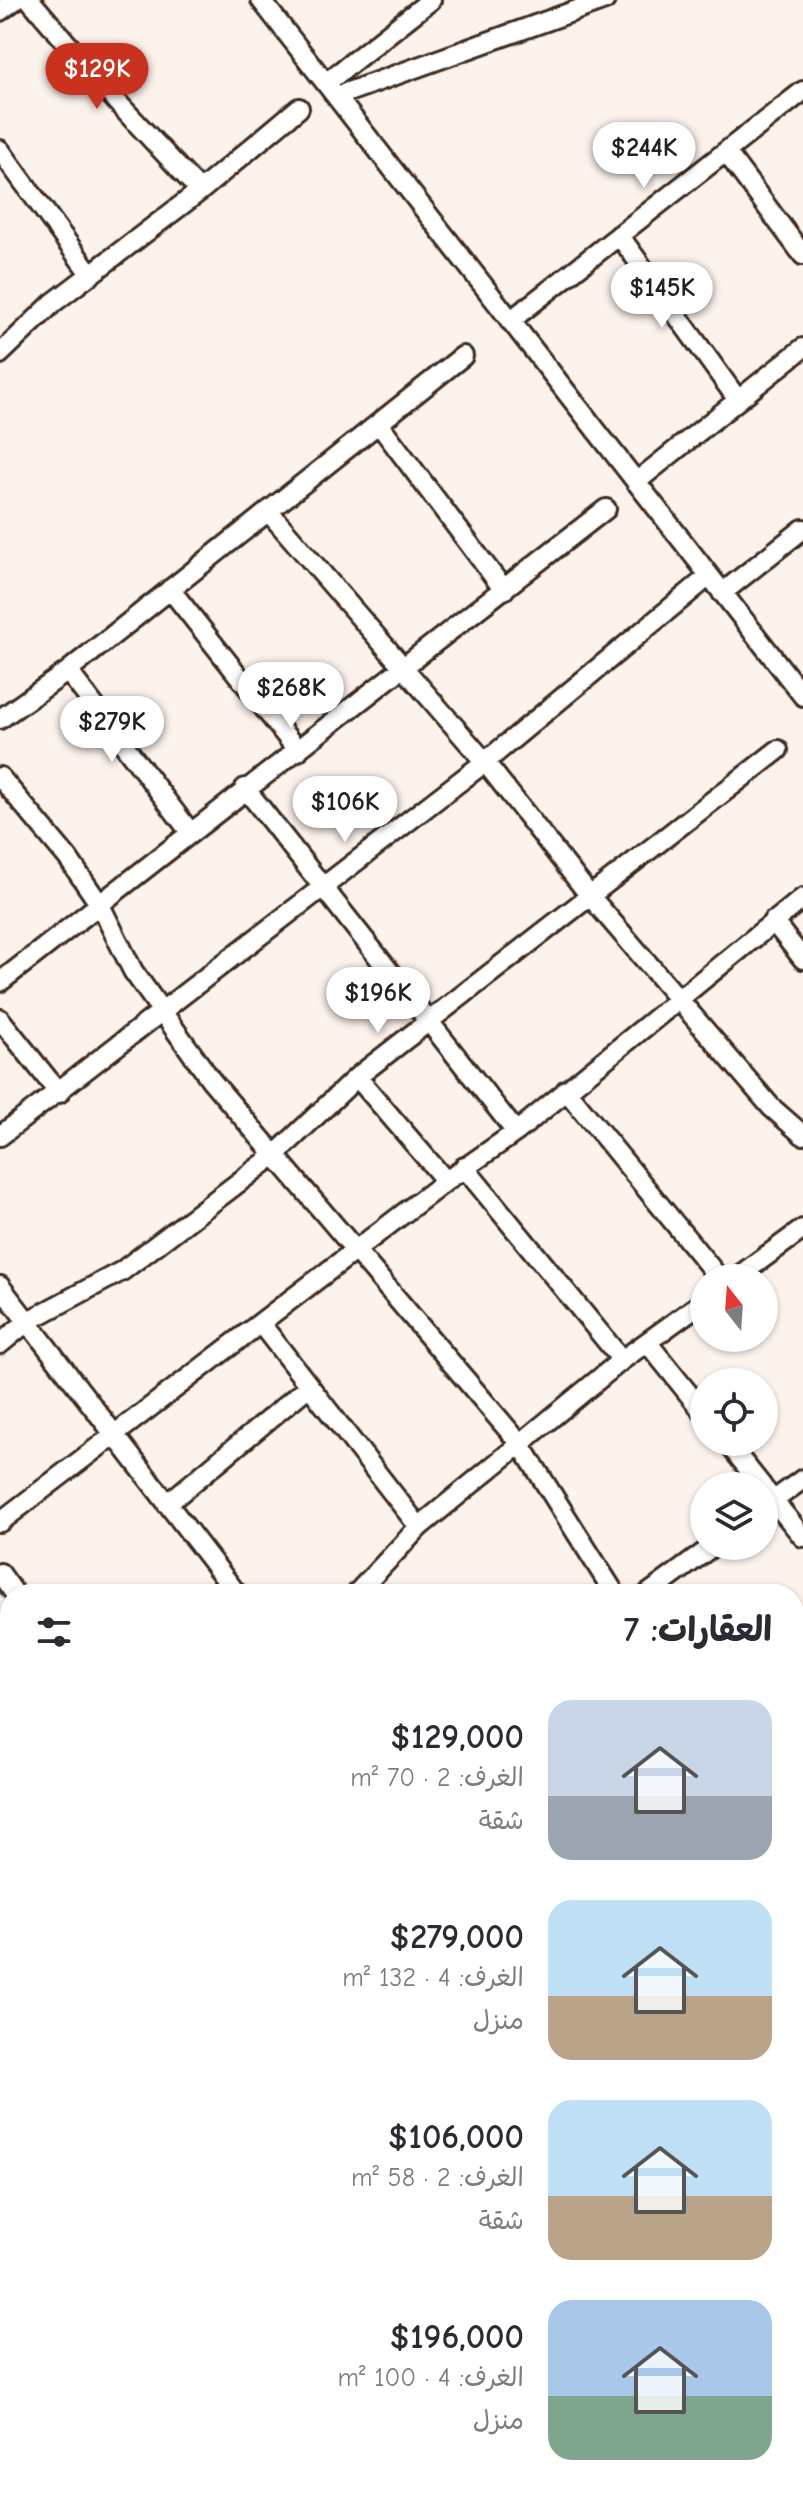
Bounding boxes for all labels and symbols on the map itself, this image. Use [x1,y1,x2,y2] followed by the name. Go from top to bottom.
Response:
[41,43,153,111] pin: $129K
[588,122,700,190] pin: $244K
[606,262,718,330] pin: $145K
[235,662,347,730] pin: $268K
[56,696,168,764] pin: $279K
[289,776,401,844] pin: $106K
[322,967,434,1035] pin: $196K
[690,1264,778,1352] north arrow

